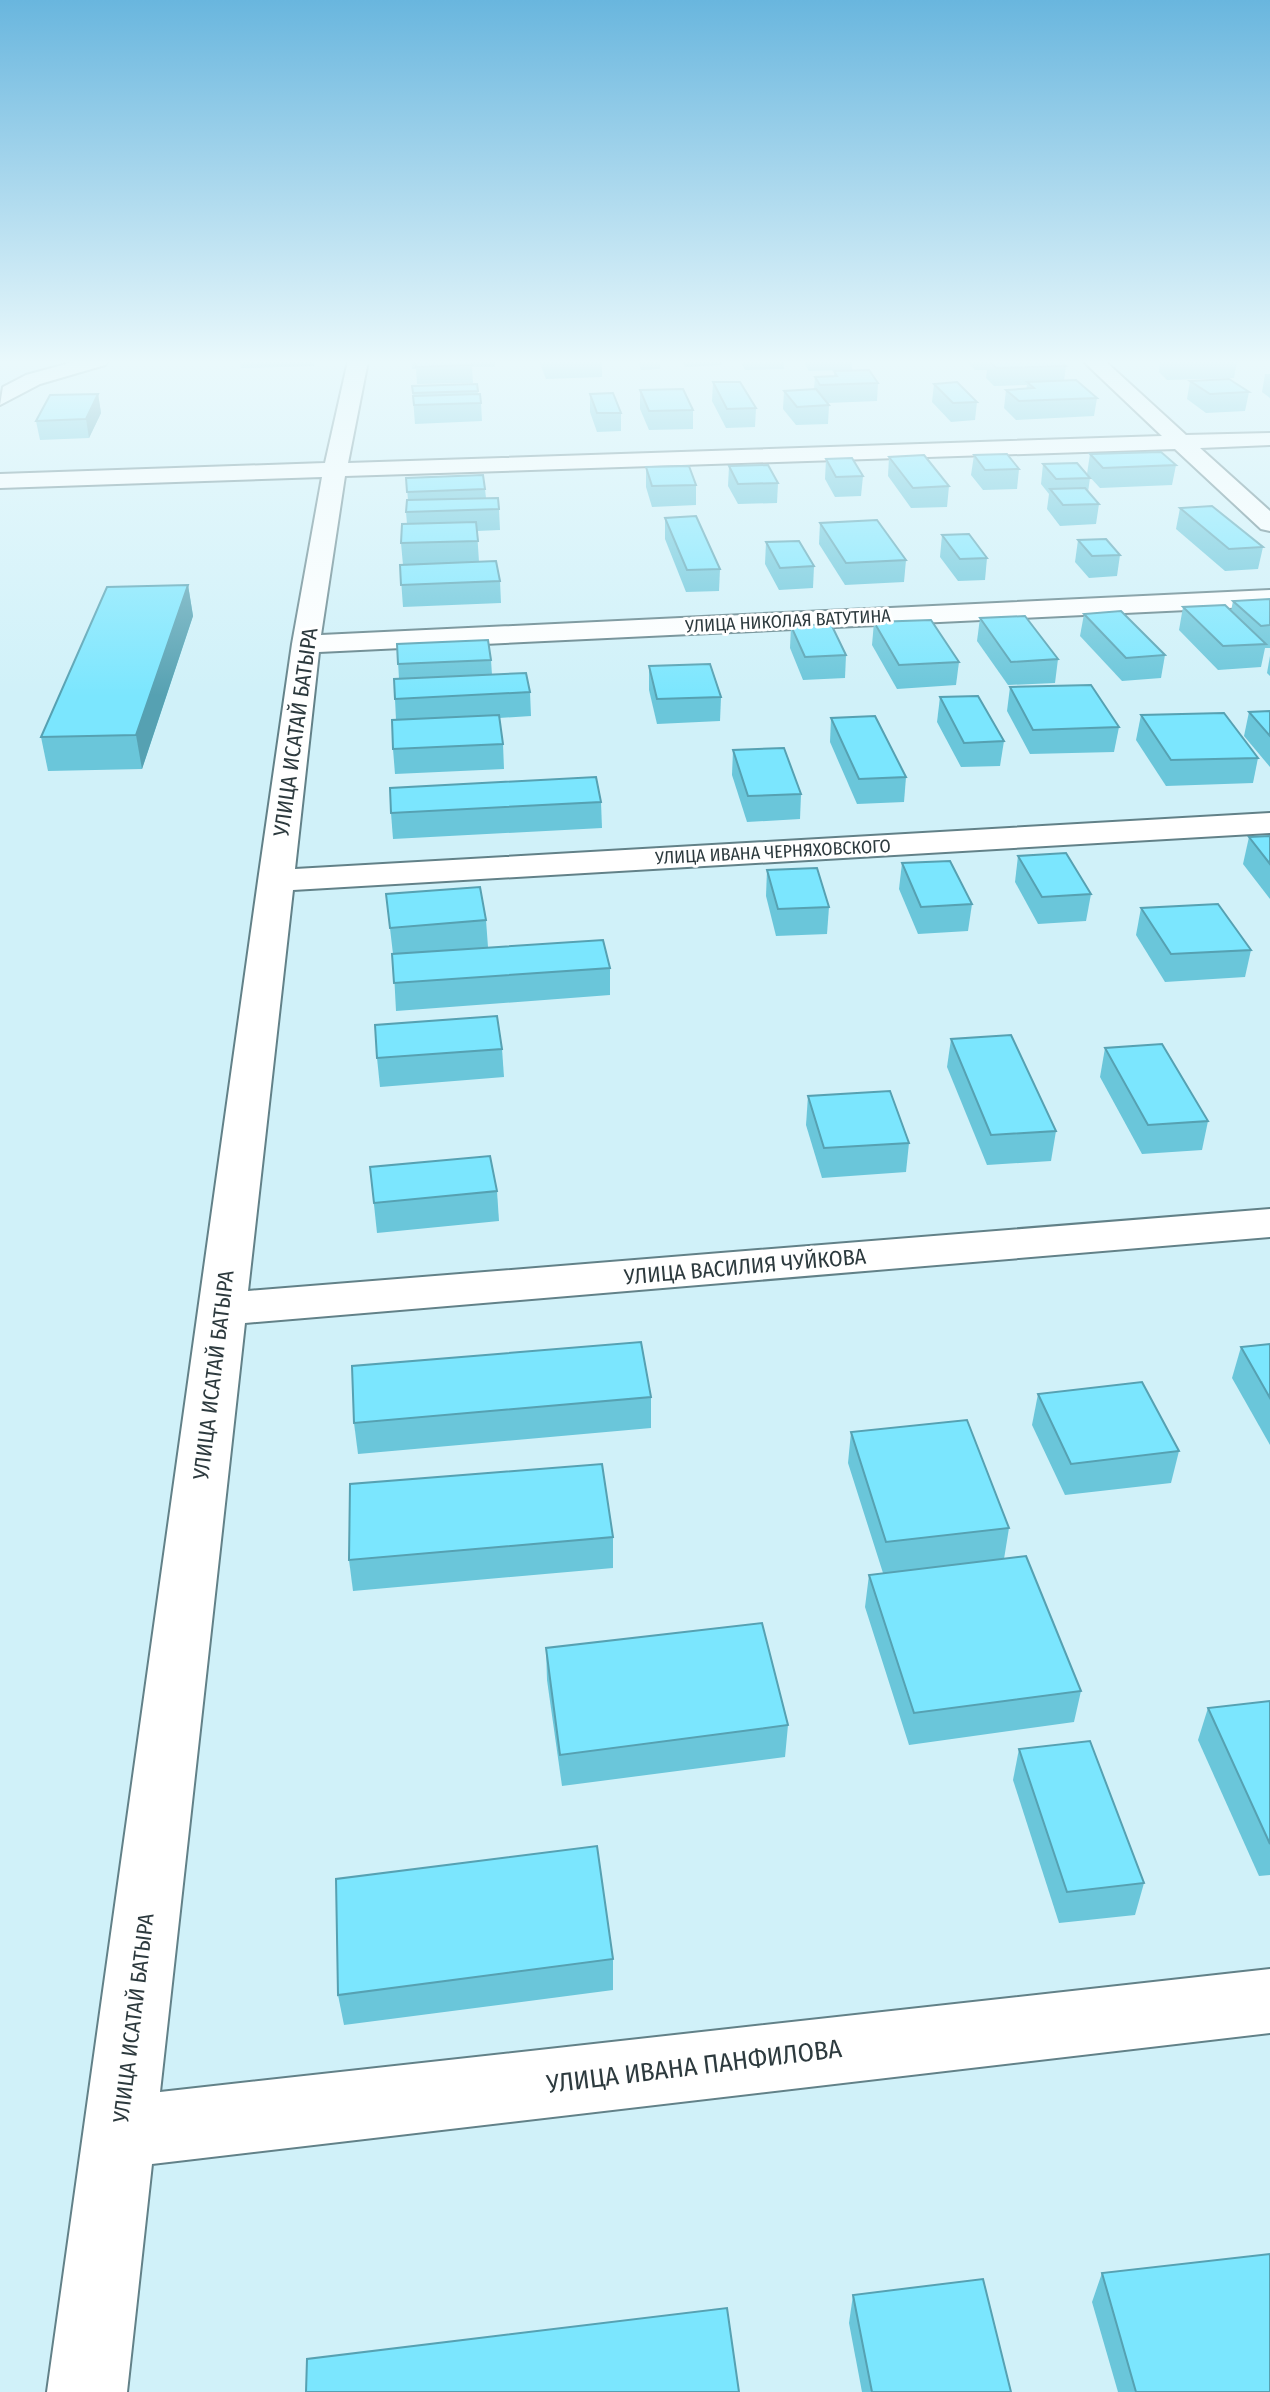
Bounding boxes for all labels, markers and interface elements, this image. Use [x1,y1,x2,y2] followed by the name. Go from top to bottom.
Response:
[684,605,892,637] street label: УЛИЦА НИКОЛАЯ ВАТУТИНА
[267,625,324,839] street label: УЛИЦА ИСАТАЙ БАТЫРА
[654,835,891,869] street label: УЛИЦА ИВАНА ЧЕРНЯХОВСКОГО
[622,1242,868,1291] street label: УЛИЦА ВАСИЛИЯ ЧУЙКОВА
[187,1268,240,1482] street label: УЛИЦА ИСАТАЙ БАТЫРА
[107,1911,160,2125] street label: УЛИЦА ИСАТАЙ БАТЫРА
[544,2033,844,2100] street label: УЛИЦА ИВАНА ПАНФИЛОВА

